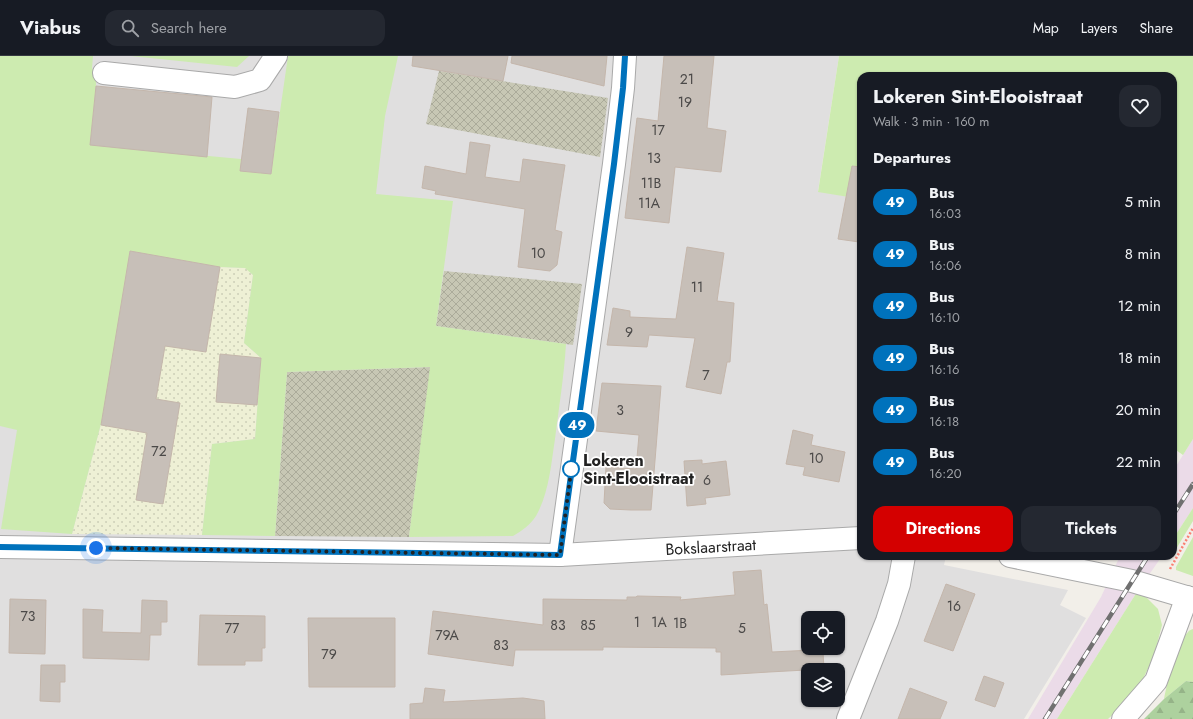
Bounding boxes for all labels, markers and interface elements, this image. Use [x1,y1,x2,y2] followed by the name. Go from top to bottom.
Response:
[105,10,385,46] search box
[20,14,81,41] text: Viabus
[119,17,141,39] icon: search
[151,17,227,39] text: Search here
[1033,18,1059,38] text: Map
[1081,18,1117,38] text: Layers
[1139,18,1173,38] text: Share
[680,69,694,89] house number: 21
[873,83,1082,110] text: Lokeren Sint-Elooistraat
[1119,85,1161,127] button: heart
[678,92,692,112] house number: 19
[873,112,989,131] text: Walk · 3 min · 160 m
[651,120,665,140] house number: 17
[873,147,951,169] text: Departures
[647,148,661,168] house number: 13
[641,173,661,193] house number: 11B
[929,182,954,204] text: Bus
[1125,191,1161,213] text: 5 min
[885,192,905,212] text: 49
[638,193,661,213] house number: 11A
[929,204,961,223] text: 16:03
[929,234,954,256] text: Bus
[531,243,545,263] house number: 10
[1125,243,1161,265] text: 8 min
[885,244,905,264] text: 49
[929,256,962,275] text: 16:06
[691,277,703,297] house number: 11
[929,286,954,308] text: Bus
[1118,295,1161,317] text: 12 min
[885,296,905,316] text: 49
[929,308,960,327] text: 16:10
[625,322,633,342] house number: 9
[929,338,954,360] text: Bus
[1118,347,1161,369] text: 18 min
[885,348,905,368] text: 49
[929,360,960,379] text: 16:16
[702,365,710,385] house number: 7
[929,390,954,412] text: Bus
[1115,399,1161,421] text: 20 min
[616,400,624,420] house number: 3
[885,400,905,420] text: 49
[559,412,595,438] line badge: 49
[929,412,959,431] text: 16:18
[567,415,587,435] text: 49
[151,441,167,461] house number: 72
[929,442,954,464] text: Bus
[809,448,823,468] house number: 10
[583,449,695,490] place label: Lokeren Sint-Elooistraat
[1116,451,1161,473] text: 22 min
[885,452,905,472] text: 49
[562,460,580,478] marker: Lokeren Sint-Elooistraat
[929,464,961,483] text: 16:20
[703,470,711,490] house number: 6
[873,506,1013,552] button: Directions
[1021,506,1161,552] button: Tickets
[665,533,757,561] street label: Bokslaarstraat
[86,538,106,558] your location
[947,596,961,616] house number: 16
[21,606,36,626] house number: 73
[801,611,845,707] map controls
[801,611,845,655] button: locate
[634,612,640,632] house number: 1
[651,612,668,632] house number: 1A
[673,613,687,633] house number: 1B
[550,615,566,635] house number: 83
[580,615,596,635] house number: 85
[225,618,240,638] house number: 77
[738,618,746,638] house number: 5
[435,625,460,645] house number: 79A
[493,635,509,655] house number: 83
[321,644,337,664] house number: 79
[801,663,845,707] button: layers

